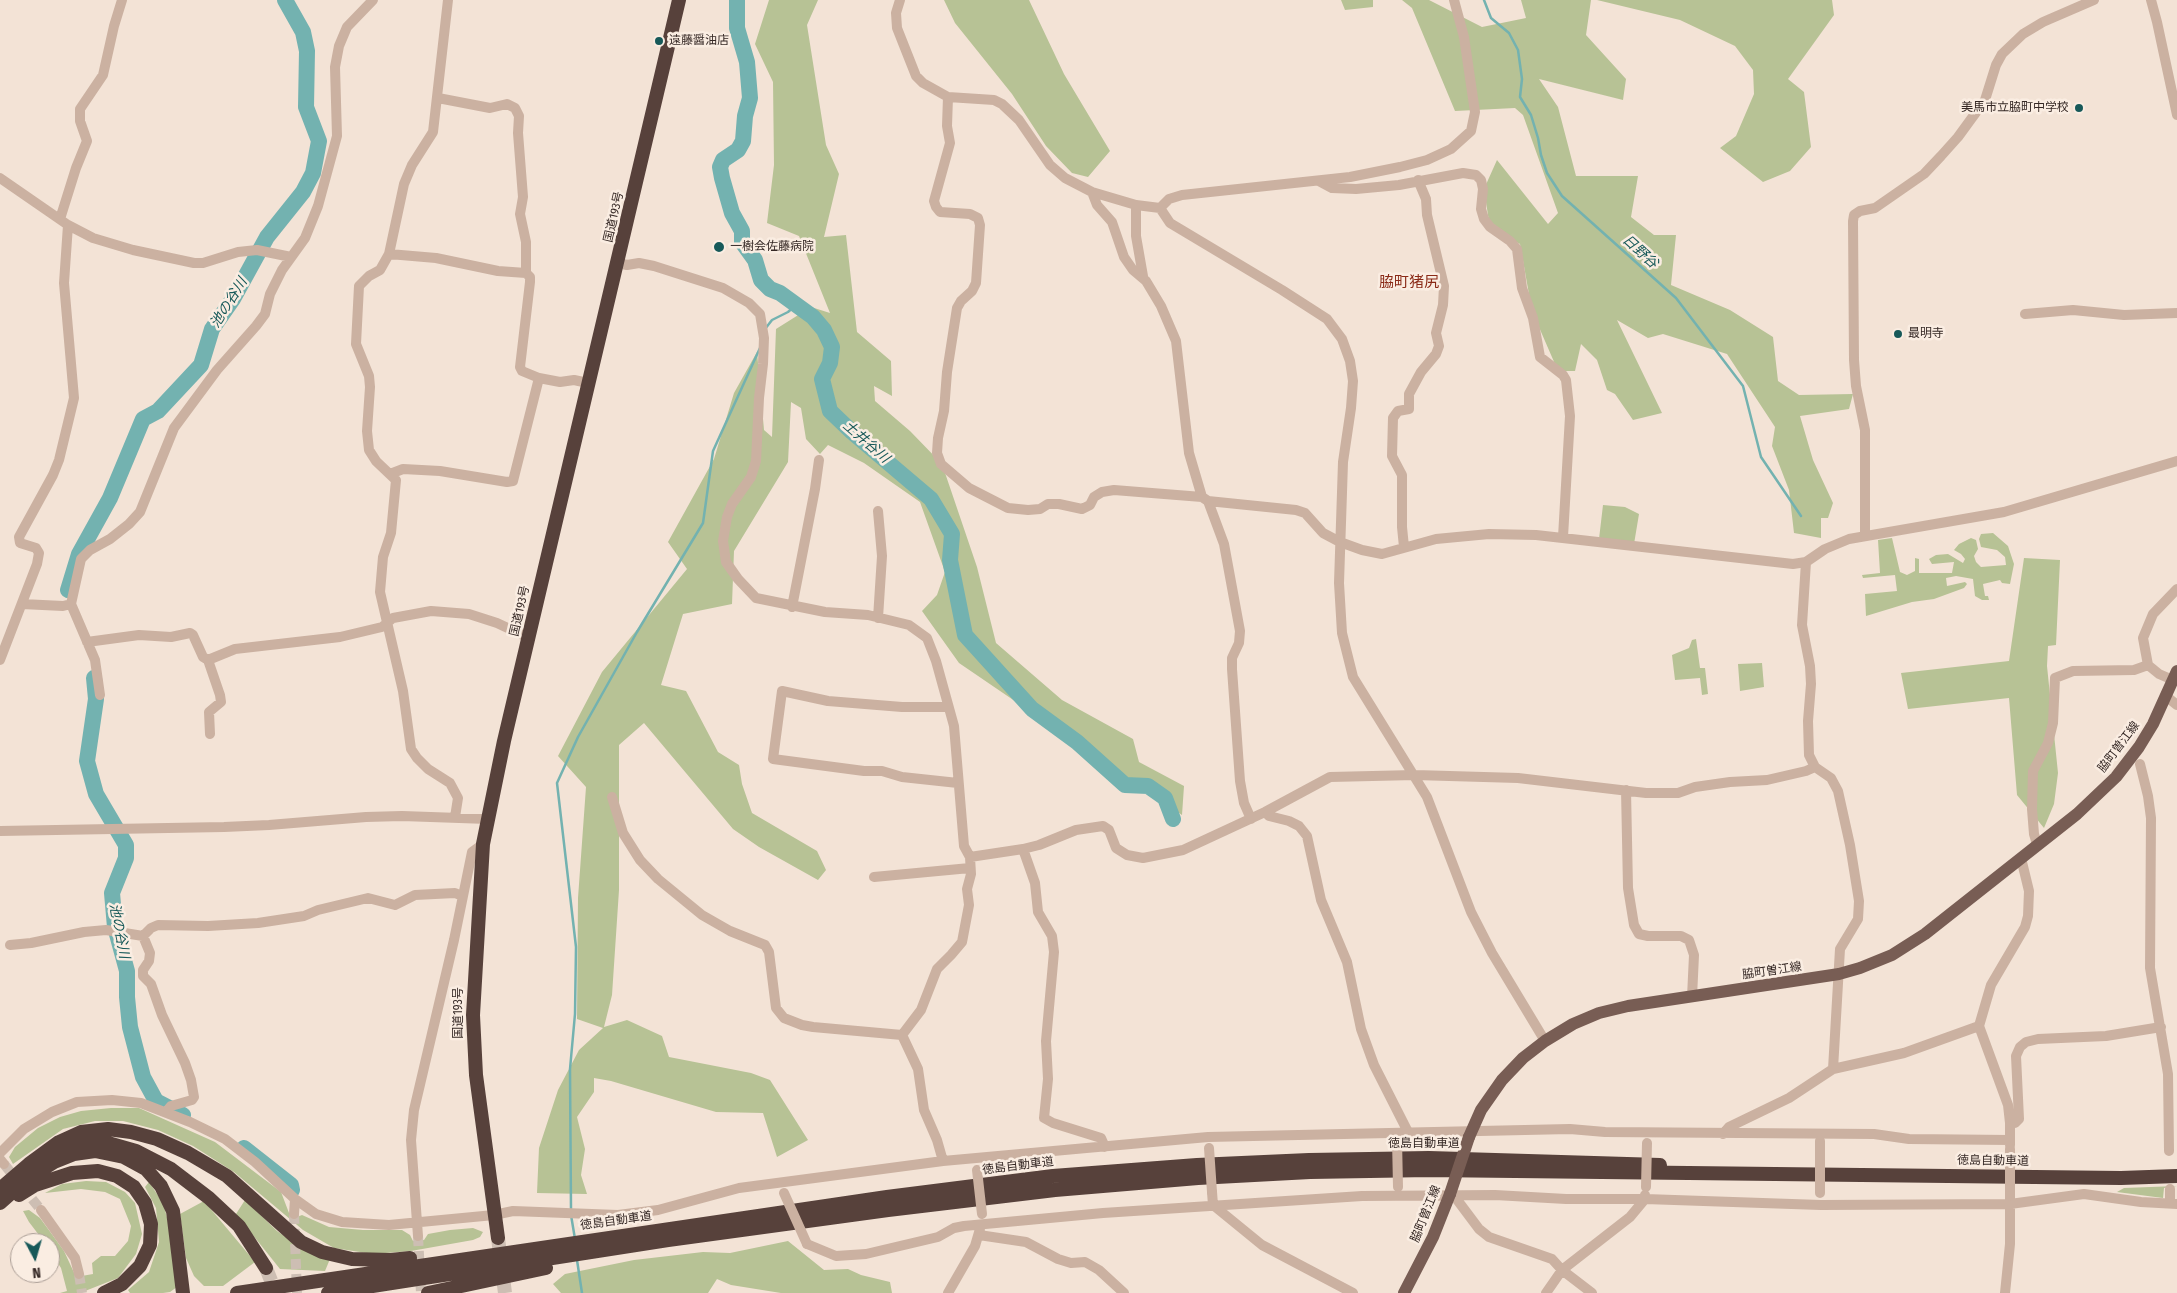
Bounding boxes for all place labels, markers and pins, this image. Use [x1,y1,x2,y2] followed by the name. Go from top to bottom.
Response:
[669,34,729,48] place label: 遠藤醤油店
[653,35,665,47] marker: 遠藤醤油店
[1961,101,2069,115] place label: 美馬市立脇町中学校
[2073,102,2085,114] marker: 美馬市立脇町中学校
[712,240,726,254] marker: 一樹会佐藤病院
[730,240,814,254] place label: 一樹会佐藤病院
[1908,327,1944,341] place label: 最明寺
[1892,328,1904,340] marker: 最明寺

